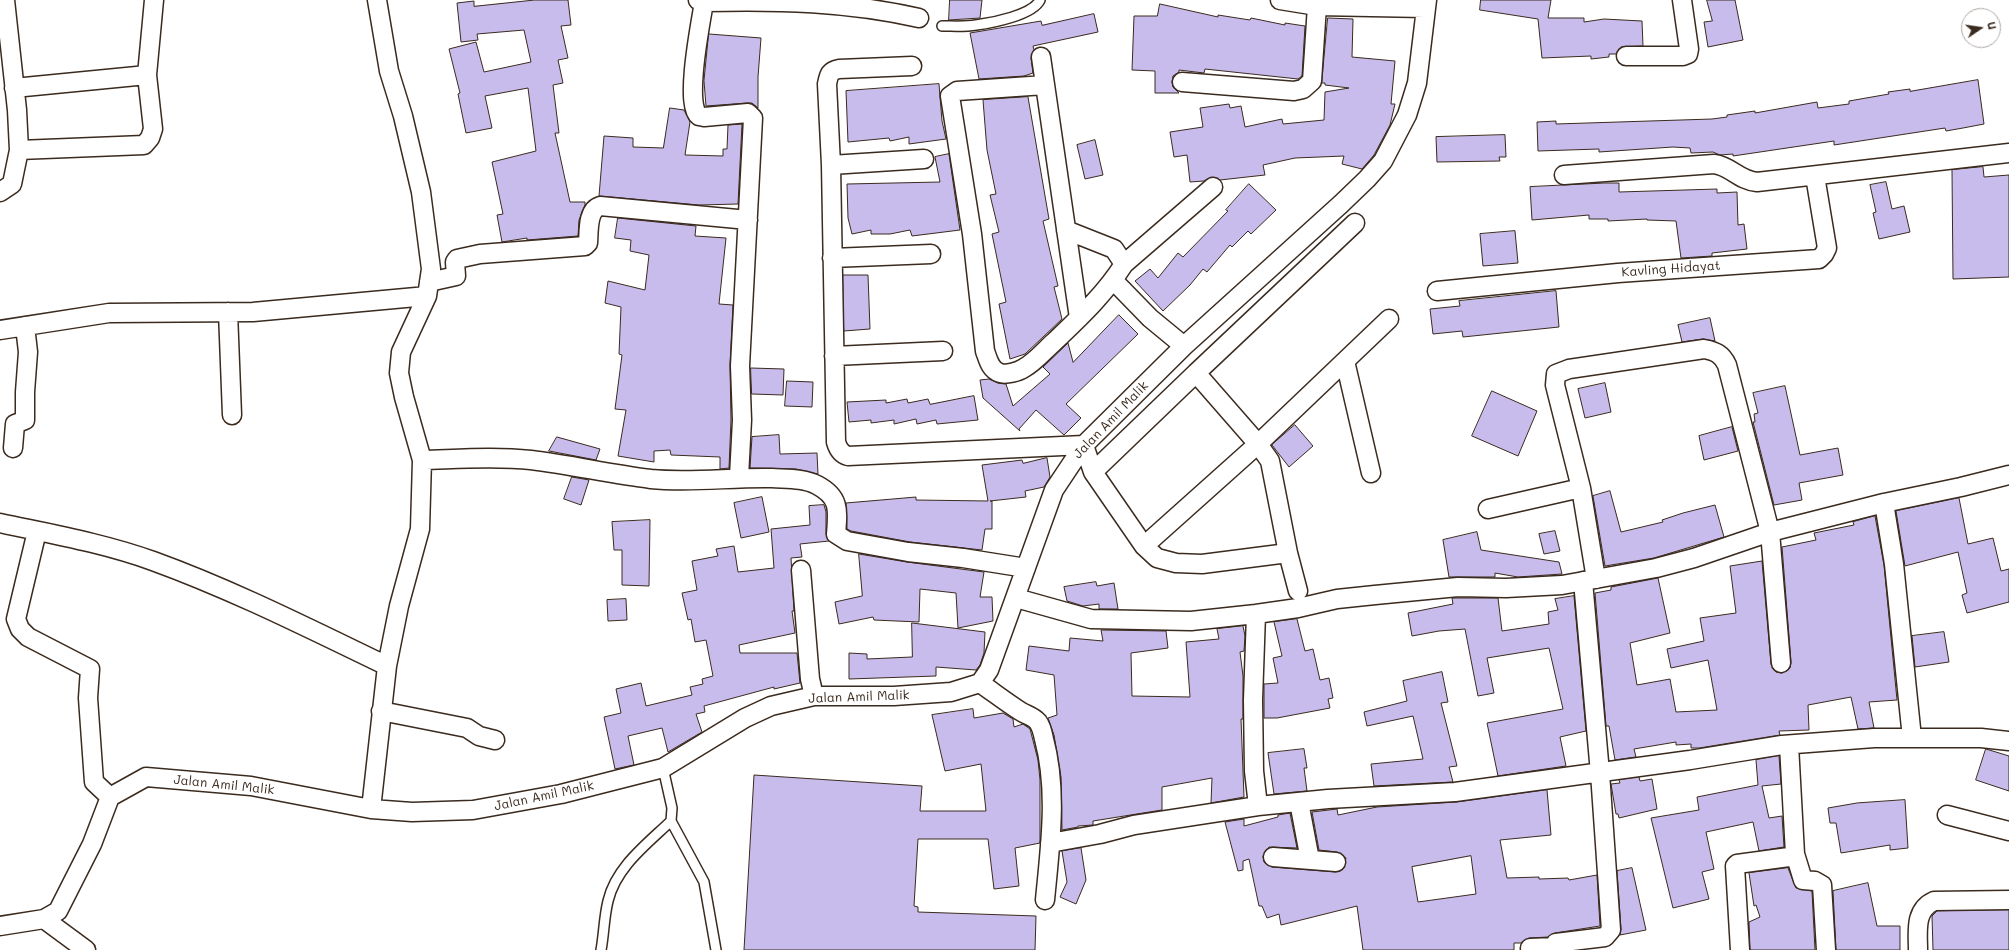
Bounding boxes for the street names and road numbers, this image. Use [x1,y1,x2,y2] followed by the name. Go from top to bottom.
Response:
[1621,258,1721,280] street label: Kavling Hidayat
[1070,378,1152,462] street label: Jalan Amil Malik
[808,687,910,707] street label: Jalan Amil Malik
[173,772,275,798] street label: Jalan Amil Malik
[493,778,595,814] street label: Jalan Amil Malik

